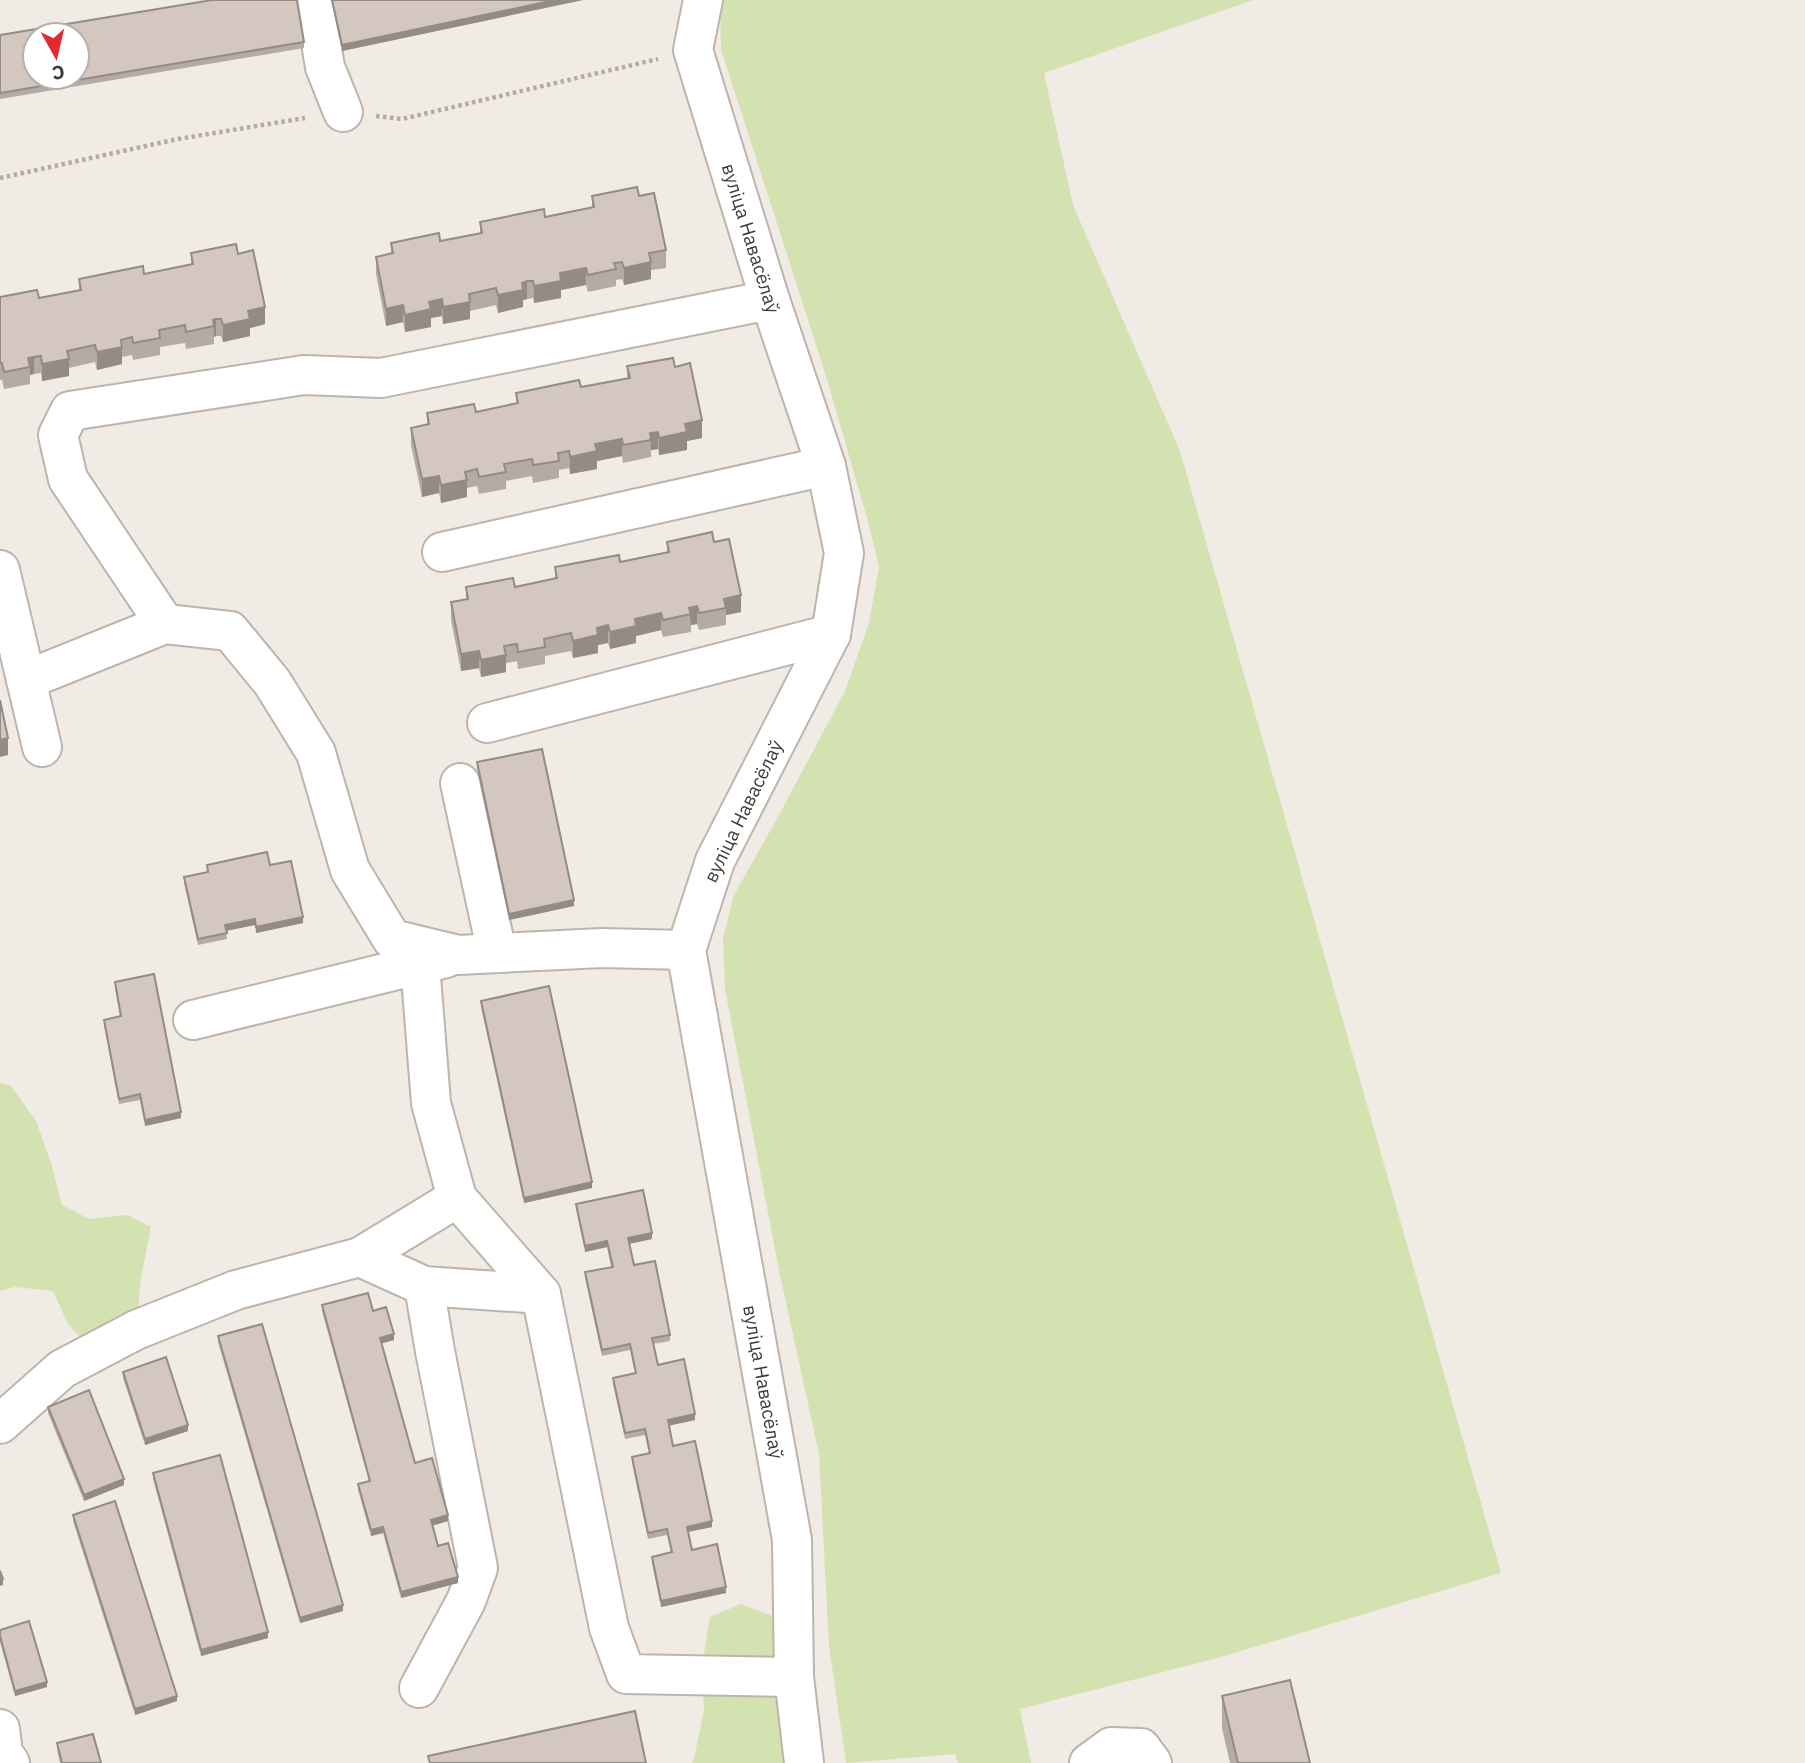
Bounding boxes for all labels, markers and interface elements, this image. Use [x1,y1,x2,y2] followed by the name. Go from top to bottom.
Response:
[21,21,91,91] north arrow
[51,60,66,86] text: С
[717,160,786,317] street label: вуліца Навасёлаў
[698,735,788,886] street label: вуліца Навасёлаў
[738,1303,789,1461] street label: вуліца Навасёлаў

